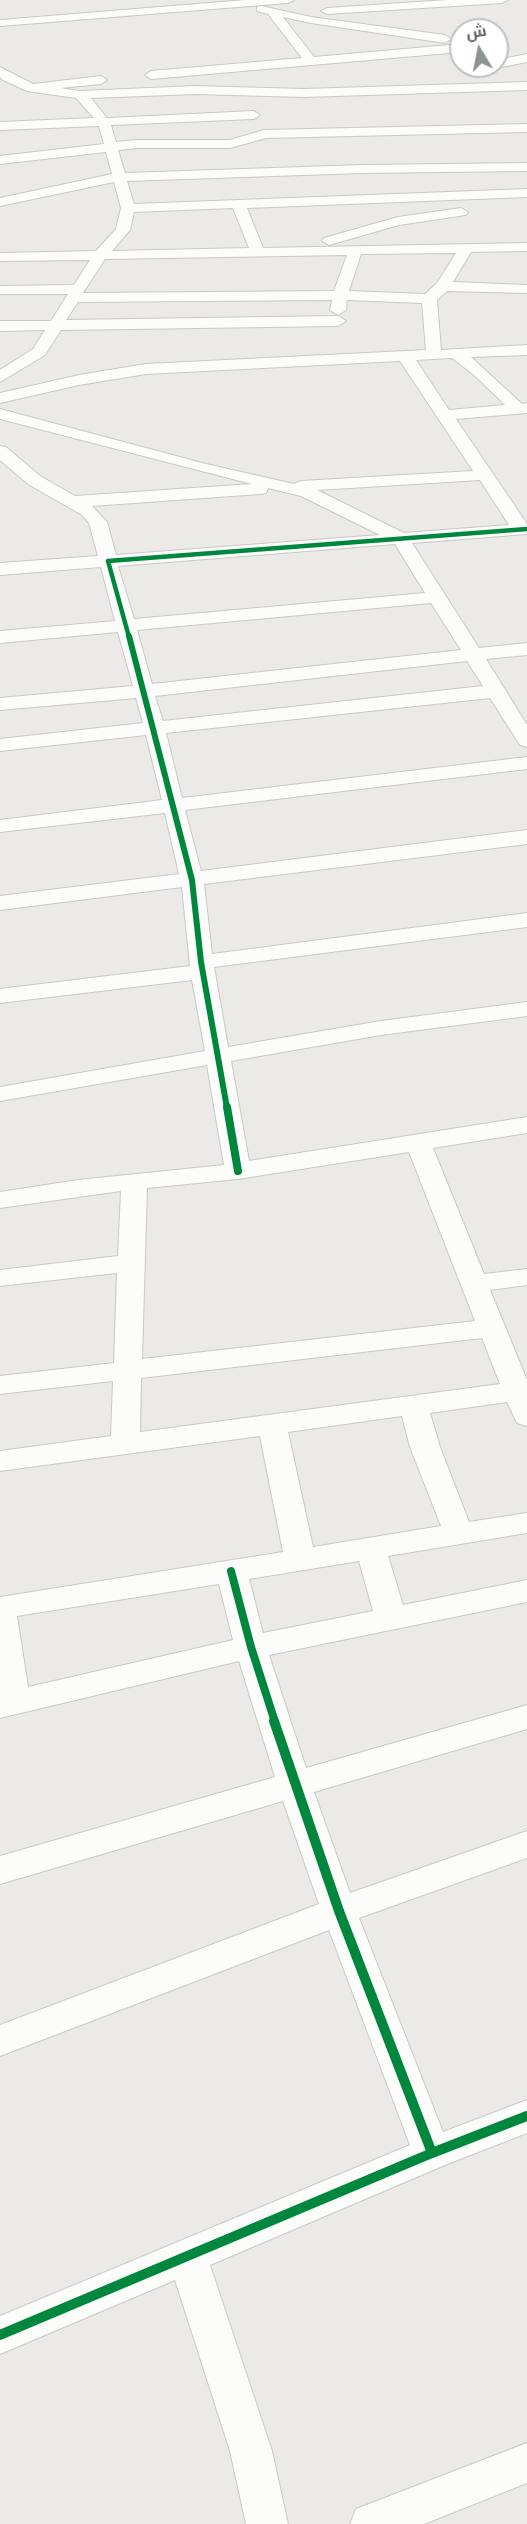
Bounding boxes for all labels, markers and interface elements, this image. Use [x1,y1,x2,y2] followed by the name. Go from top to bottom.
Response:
[449,18,509,78] north arrow
[464,20,488,44] text: ش

